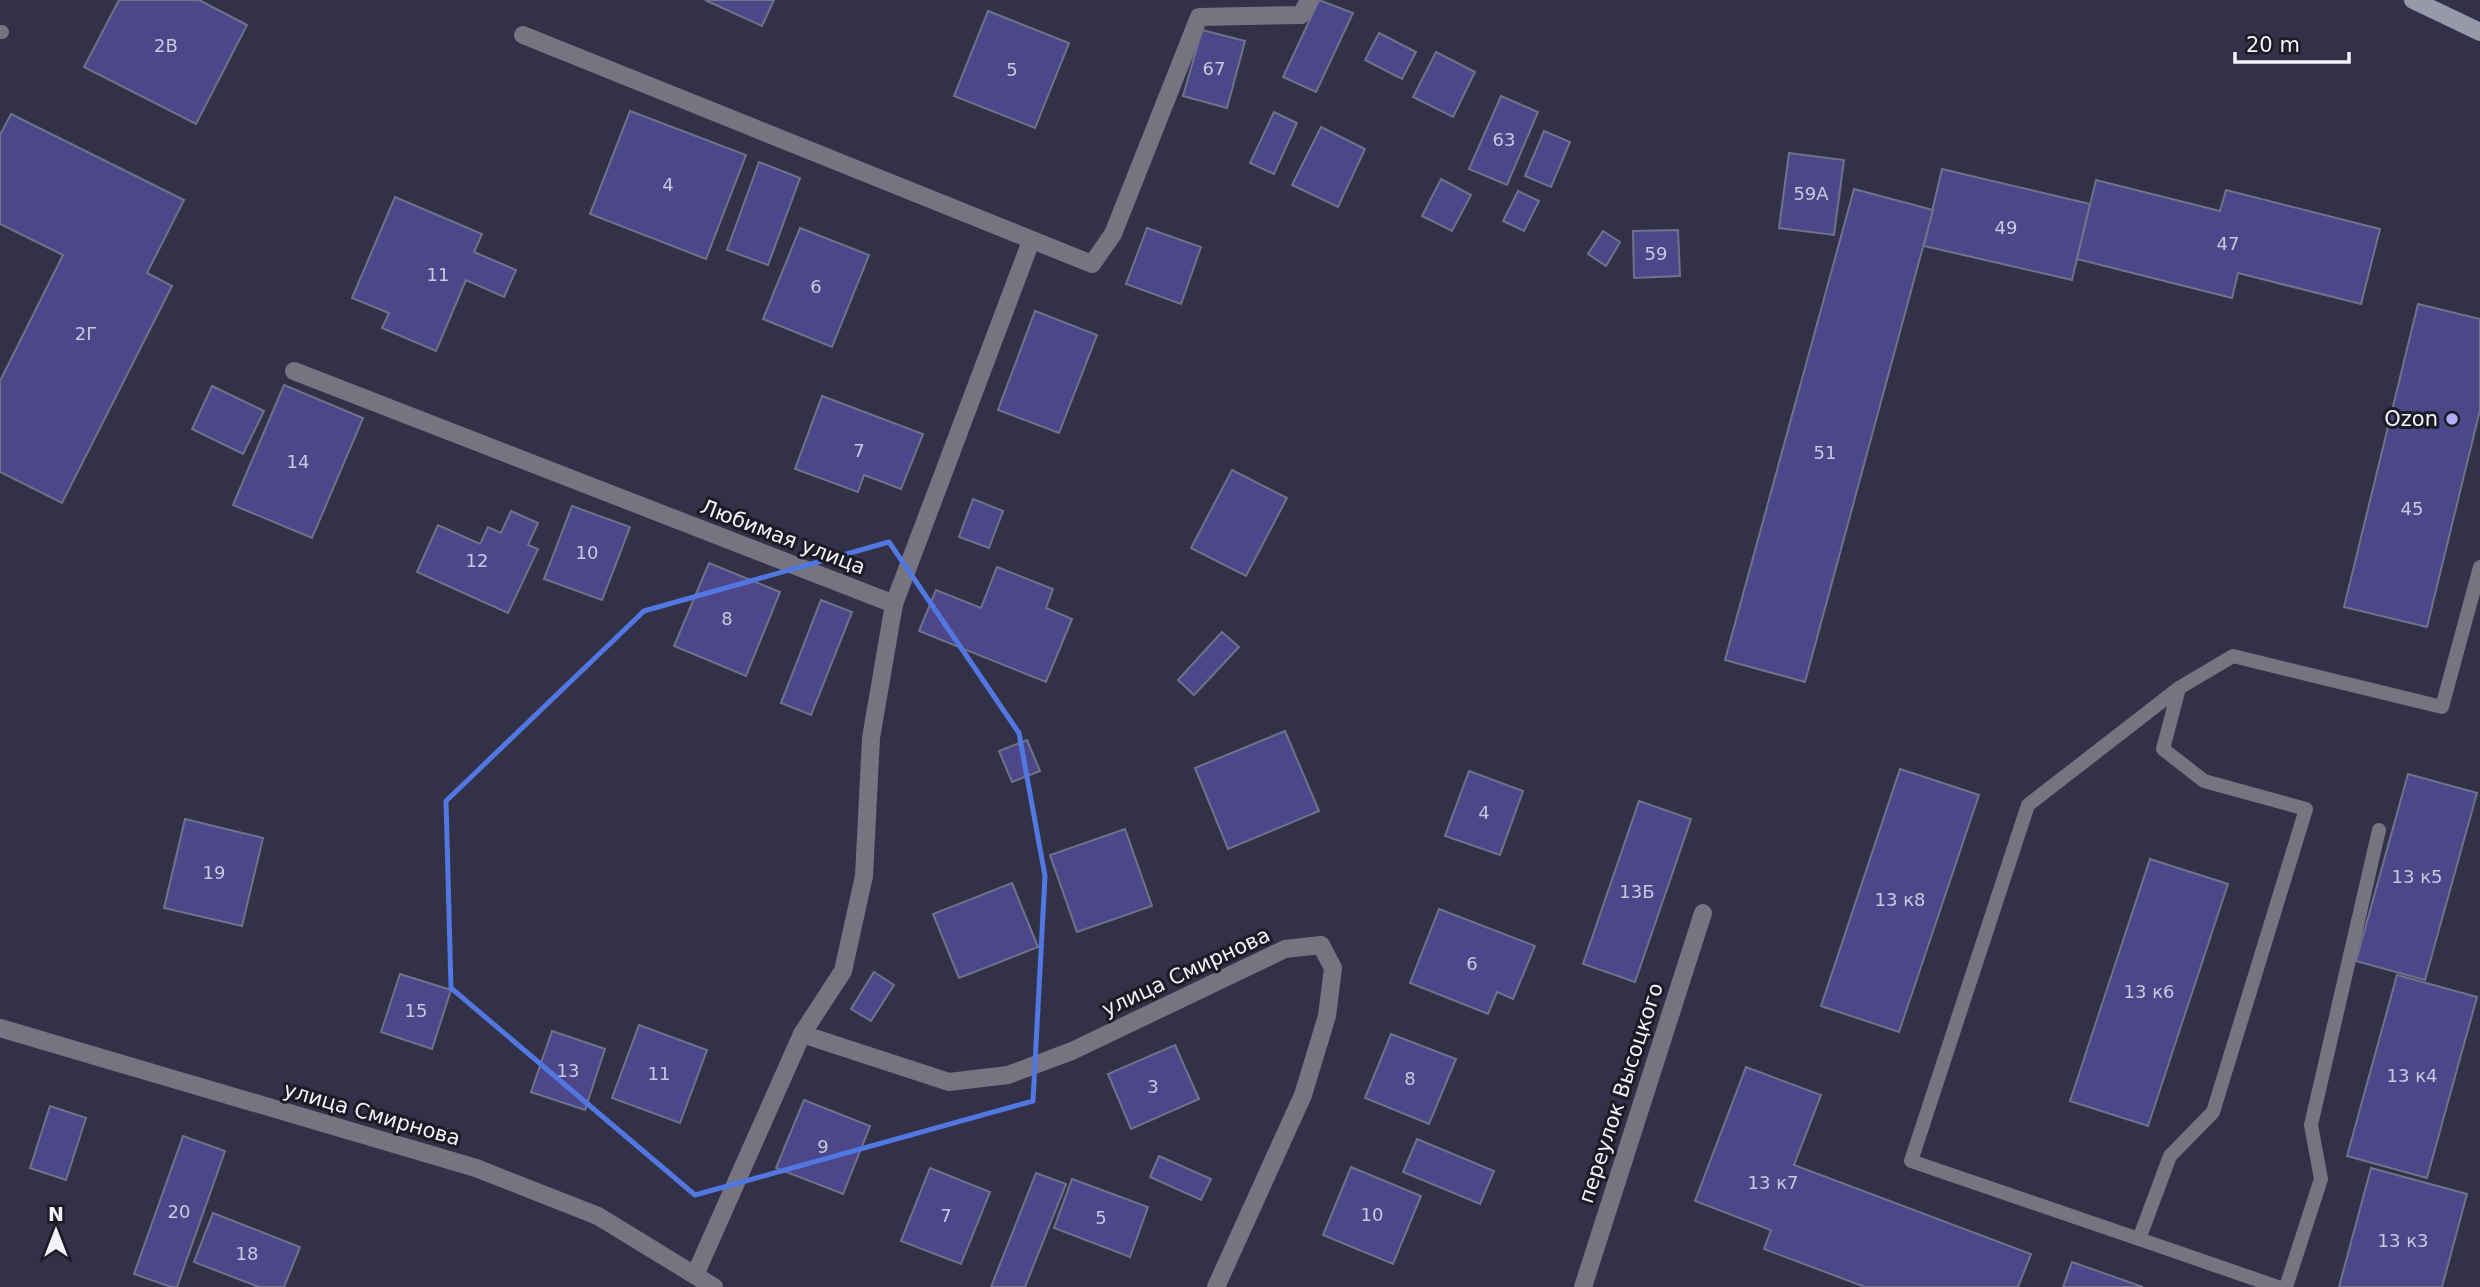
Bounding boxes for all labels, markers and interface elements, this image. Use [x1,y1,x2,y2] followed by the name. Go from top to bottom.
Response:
[2235,21,2349,65] scale bar
[2246,33,2300,57] text: 20 m
[154,35,178,56] house number: 2В
[1203,58,1225,79] house number: 67
[1006,59,1018,80] house number: 5
[1493,129,1515,150] house number: 63
[662,174,674,195] house number: 4
[1793,183,1829,204] house number: 59А
[1995,217,2017,238] house number: 49
[2217,233,2239,254] house number: 47
[1645,243,1667,264] house number: 59
[427,264,449,285] house number: 11
[810,276,822,297] house number: 6
[75,323,97,344] house number: 2Г
[2384,407,2438,431] place label: Ozon
[2444,411,2460,427] marker: Ozon
[853,440,865,461] house number: 7
[1814,442,1836,463] house number: 51
[287,451,309,472] house number: 14
[697,494,869,580] street label: Любимая улица
[2401,498,2423,519] house number: 45
[576,542,598,563] house number: 10
[466,550,488,571] house number: 12
[721,608,733,629] house number: 8
[1478,802,1490,823] house number: 4
[203,862,225,883] house number: 19
[2392,866,2442,887] house number: 13 к5
[1619,881,1655,902] house number: 13Б
[1875,889,1925,910] house number: 13 к8
[1098,923,1274,1021] street label: улица Смирнова
[1466,953,1478,974] house number: 6
[1574,980,1668,1206] street label: переулок Высоцкого
[2124,981,2174,1002] house number: 13 к6
[405,1000,427,1021] house number: 15
[557,1060,579,1081] house number: 13
[648,1063,670,1084] house number: 11
[2387,1065,2437,1086] house number: 13 к4
[1404,1068,1416,1089] house number: 8
[1147,1076,1159,1097] house number: 3
[281,1077,463,1151] street label: улица Смирнова
[817,1136,829,1157] house number: 9
[1748,1172,1798,1193] house number: 13 к7
[21,1196,91,1266] north arrow
[168,1201,190,1222] house number: 20
[48,1203,64,1225] text: N
[1361,1204,1383,1225] house number: 10
[940,1205,952,1226] house number: 7
[1095,1207,1107,1228] house number: 5
[2378,1230,2428,1251] house number: 13 к3
[236,1243,258,1264] house number: 18

